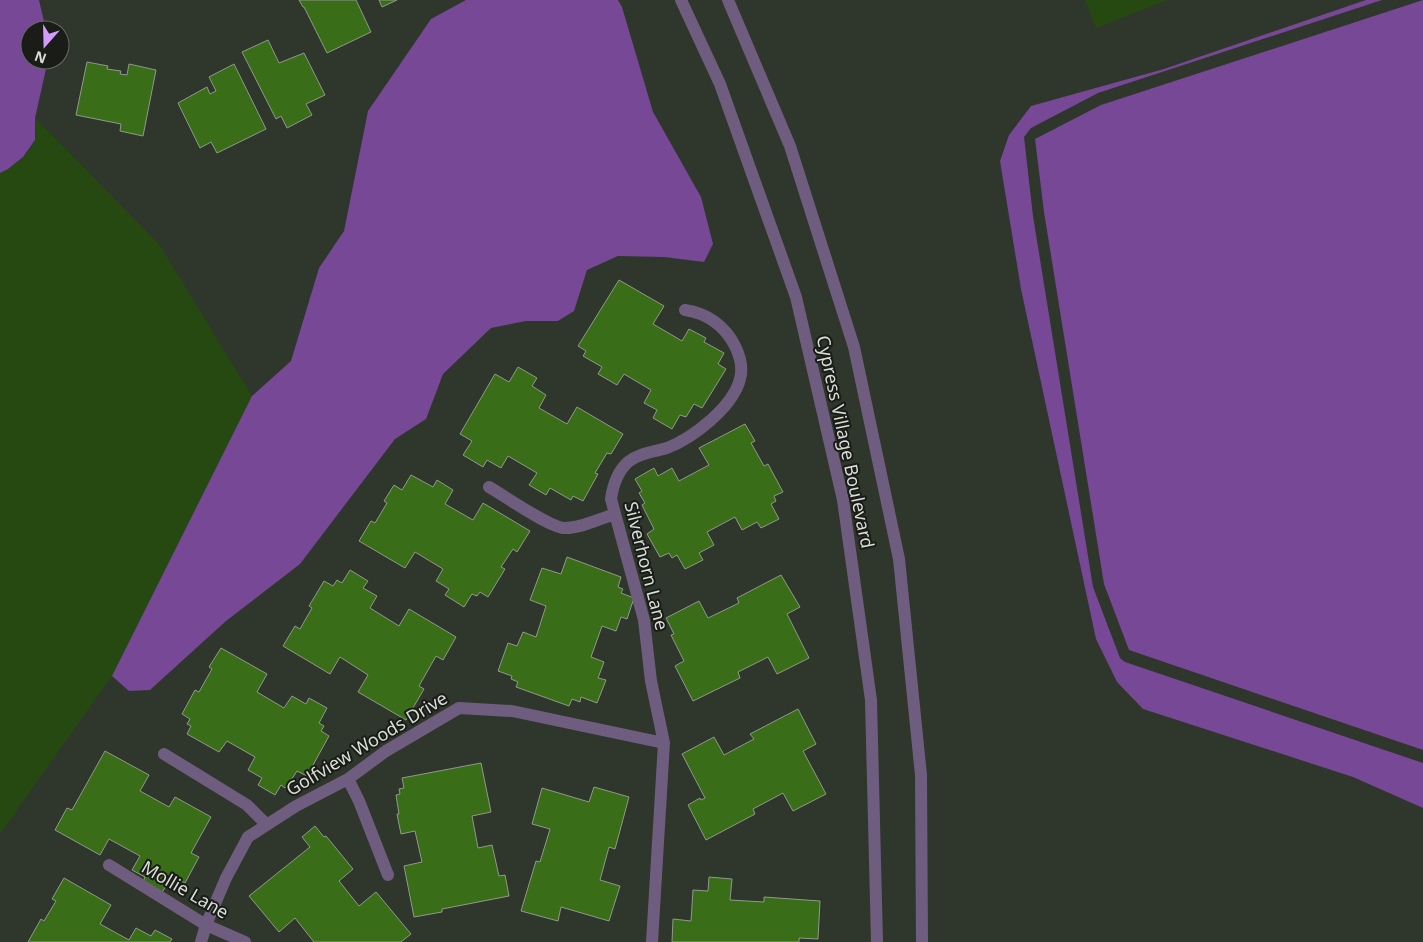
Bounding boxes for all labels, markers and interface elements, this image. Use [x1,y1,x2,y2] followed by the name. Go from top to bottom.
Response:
[20,20,70,70] north arrow
[32,47,49,69] text: N
[812,333,880,550] street label: Cypress Village Boulevard
[619,499,675,633] street label: Silverhorn Lane
[281,685,452,801] street label: Golfview Woods Drive
[138,855,233,924] street label: Mollie Lane

